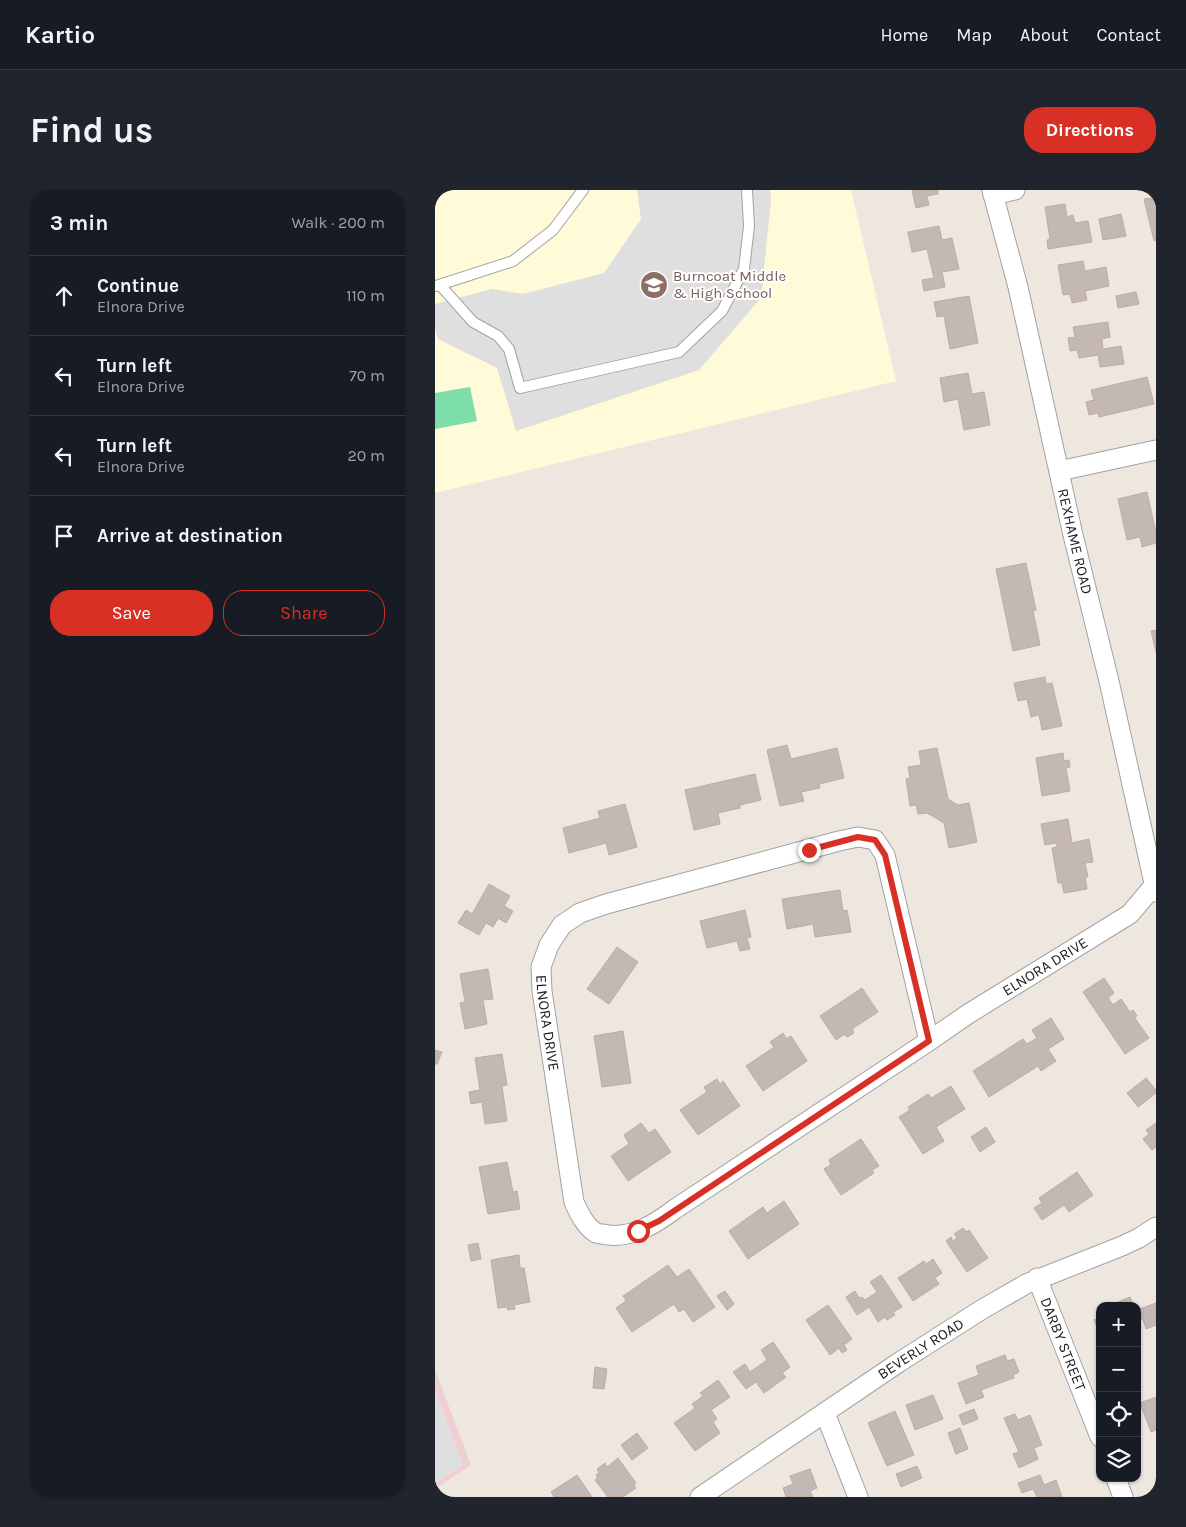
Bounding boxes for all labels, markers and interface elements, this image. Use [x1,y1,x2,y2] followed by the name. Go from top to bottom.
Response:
[25,21,95,49] text: Kartio
[880,24,928,46] text: Home
[956,24,992,46] text: Map
[1020,24,1069,46] text: About
[1097,24,1161,46] text: Contact
[1024,107,1156,153] button: Directions
[30,110,153,151] text: Find us
[50,211,108,235] text: 3 min
[291,213,385,232] text: Walk · 200 m
[673,267,786,302] place label: Burncoat Middle & High School
[639,270,669,300] school or university icon: Burncoat Middle & High School
[97,275,179,297] text: Continue
[50,282,78,310] icon: ahead
[346,286,385,305] text: 110 m
[97,297,185,316] text: Elnora Drive
[97,355,172,377] text: Turn left
[50,362,78,390] icon: left
[349,366,385,385] text: 70 m
[97,377,185,396] text: Elnora Drive
[97,435,172,457] text: Turn left
[50,442,78,470] icon: left
[347,446,385,465] text: 20 m
[97,457,185,476] text: Elnora Drive
[1054,487,1096,596] street label: REXHAME ROAD
[50,522,78,550] icon: arrive
[97,525,283,547] text: Arrive at destination
[50,590,213,636] button: Save
[223,590,385,636] button: Share
[798,839,821,862] route end
[999,933,1091,1000] street label: ELNORA DRIVE
[532,975,563,1072] street label: ELNORA DRIVE
[627,1220,650,1243] route start
[1037,1295,1090,1394] street label: DARBY STREET
[1096,1302,1141,1482] map controls
[1096,1302,1141,1347] button: +
[874,1314,967,1383] street label: BEVERLY ROAD
[1096,1347,1141,1392] button: −
[1096,1392,1141,1437] button: locate
[1096,1437,1141,1482] button: layers

